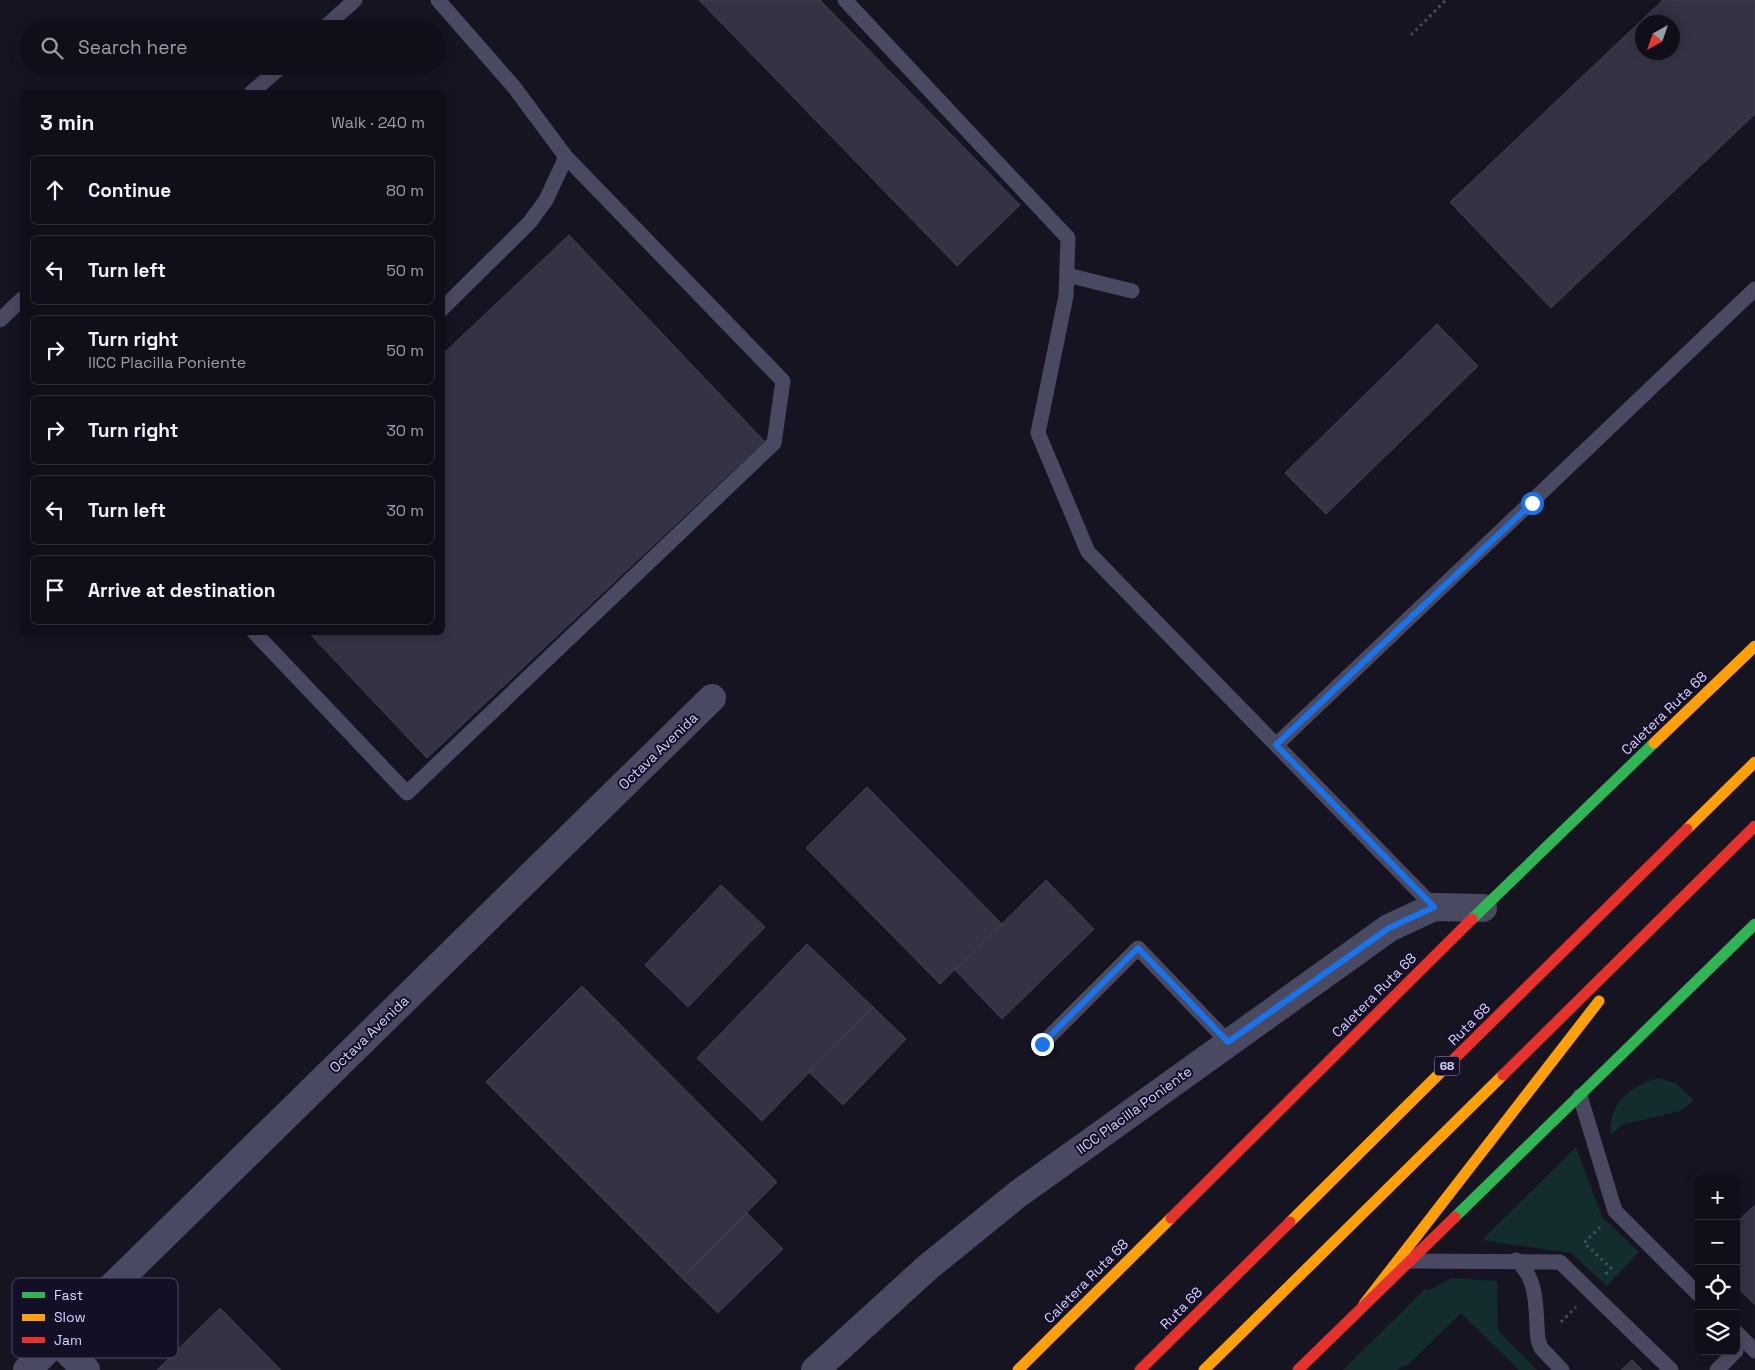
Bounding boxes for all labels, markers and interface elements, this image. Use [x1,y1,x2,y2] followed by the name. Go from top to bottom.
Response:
[1635,15,1680,60] north arrow
[20,20,445,75] search box
[38,34,66,62] icon: search
[78,35,188,60] text: Search here
[40,109,95,136] text: 3 min
[331,112,425,133] text: Walk · 240 m
[41,176,69,204] icon: ahead
[88,178,171,203] text: Continue
[386,180,424,201] text: 80 m
[41,256,69,284] icon: left
[88,258,166,283] text: Turn left
[386,260,424,281] text: 50 m
[88,327,178,352] text: Turn right
[41,336,69,364] icon: right
[386,340,424,361] text: 50 m
[88,352,246,373] text: IICC Placilla Poniente
[41,416,69,444] icon: right
[88,418,178,443] text: Turn right
[386,420,424,441] text: 30 m
[1521,492,1544,515] route start
[41,496,69,524] icon: left
[88,498,166,523] text: Turn left
[386,500,424,521] text: 30 m
[41,576,69,604] icon: arrive
[88,578,276,603] text: Arrive at destination
[1617,667,1711,759] street label: Caletera Ruta 68
[615,709,701,793] street label: Octava Avenida
[1328,949,1420,1041] street label: Caletera Ruta 68
[326,992,412,1076] street label: Octava Avenida
[1444,999,1494,1049] street label: Ruta 68
[1031,1033,1054,1056] route end
[1434,1056,1460,1076] road number: 68
[1073,1062,1195,1158] street label: IICC Placilla Poniente
[1695,1175,1740,1355] map controls
[1695,1175,1740,1220] button: +
[1695,1220,1740,1265] button: −
[1040,1235,1132,1327] street label: Caletera Ruta 68
[1695,1265,1740,1310] button: locate
[12,1278,178,1358] legend
[1156,1283,1206,1333] street label: Ruta 68
[54,1286,83,1304] text: Fast
[54,1308,86,1326] text: Slow
[1695,1310,1740,1355] button: layers
[54,1331,82,1349] text: Jam

